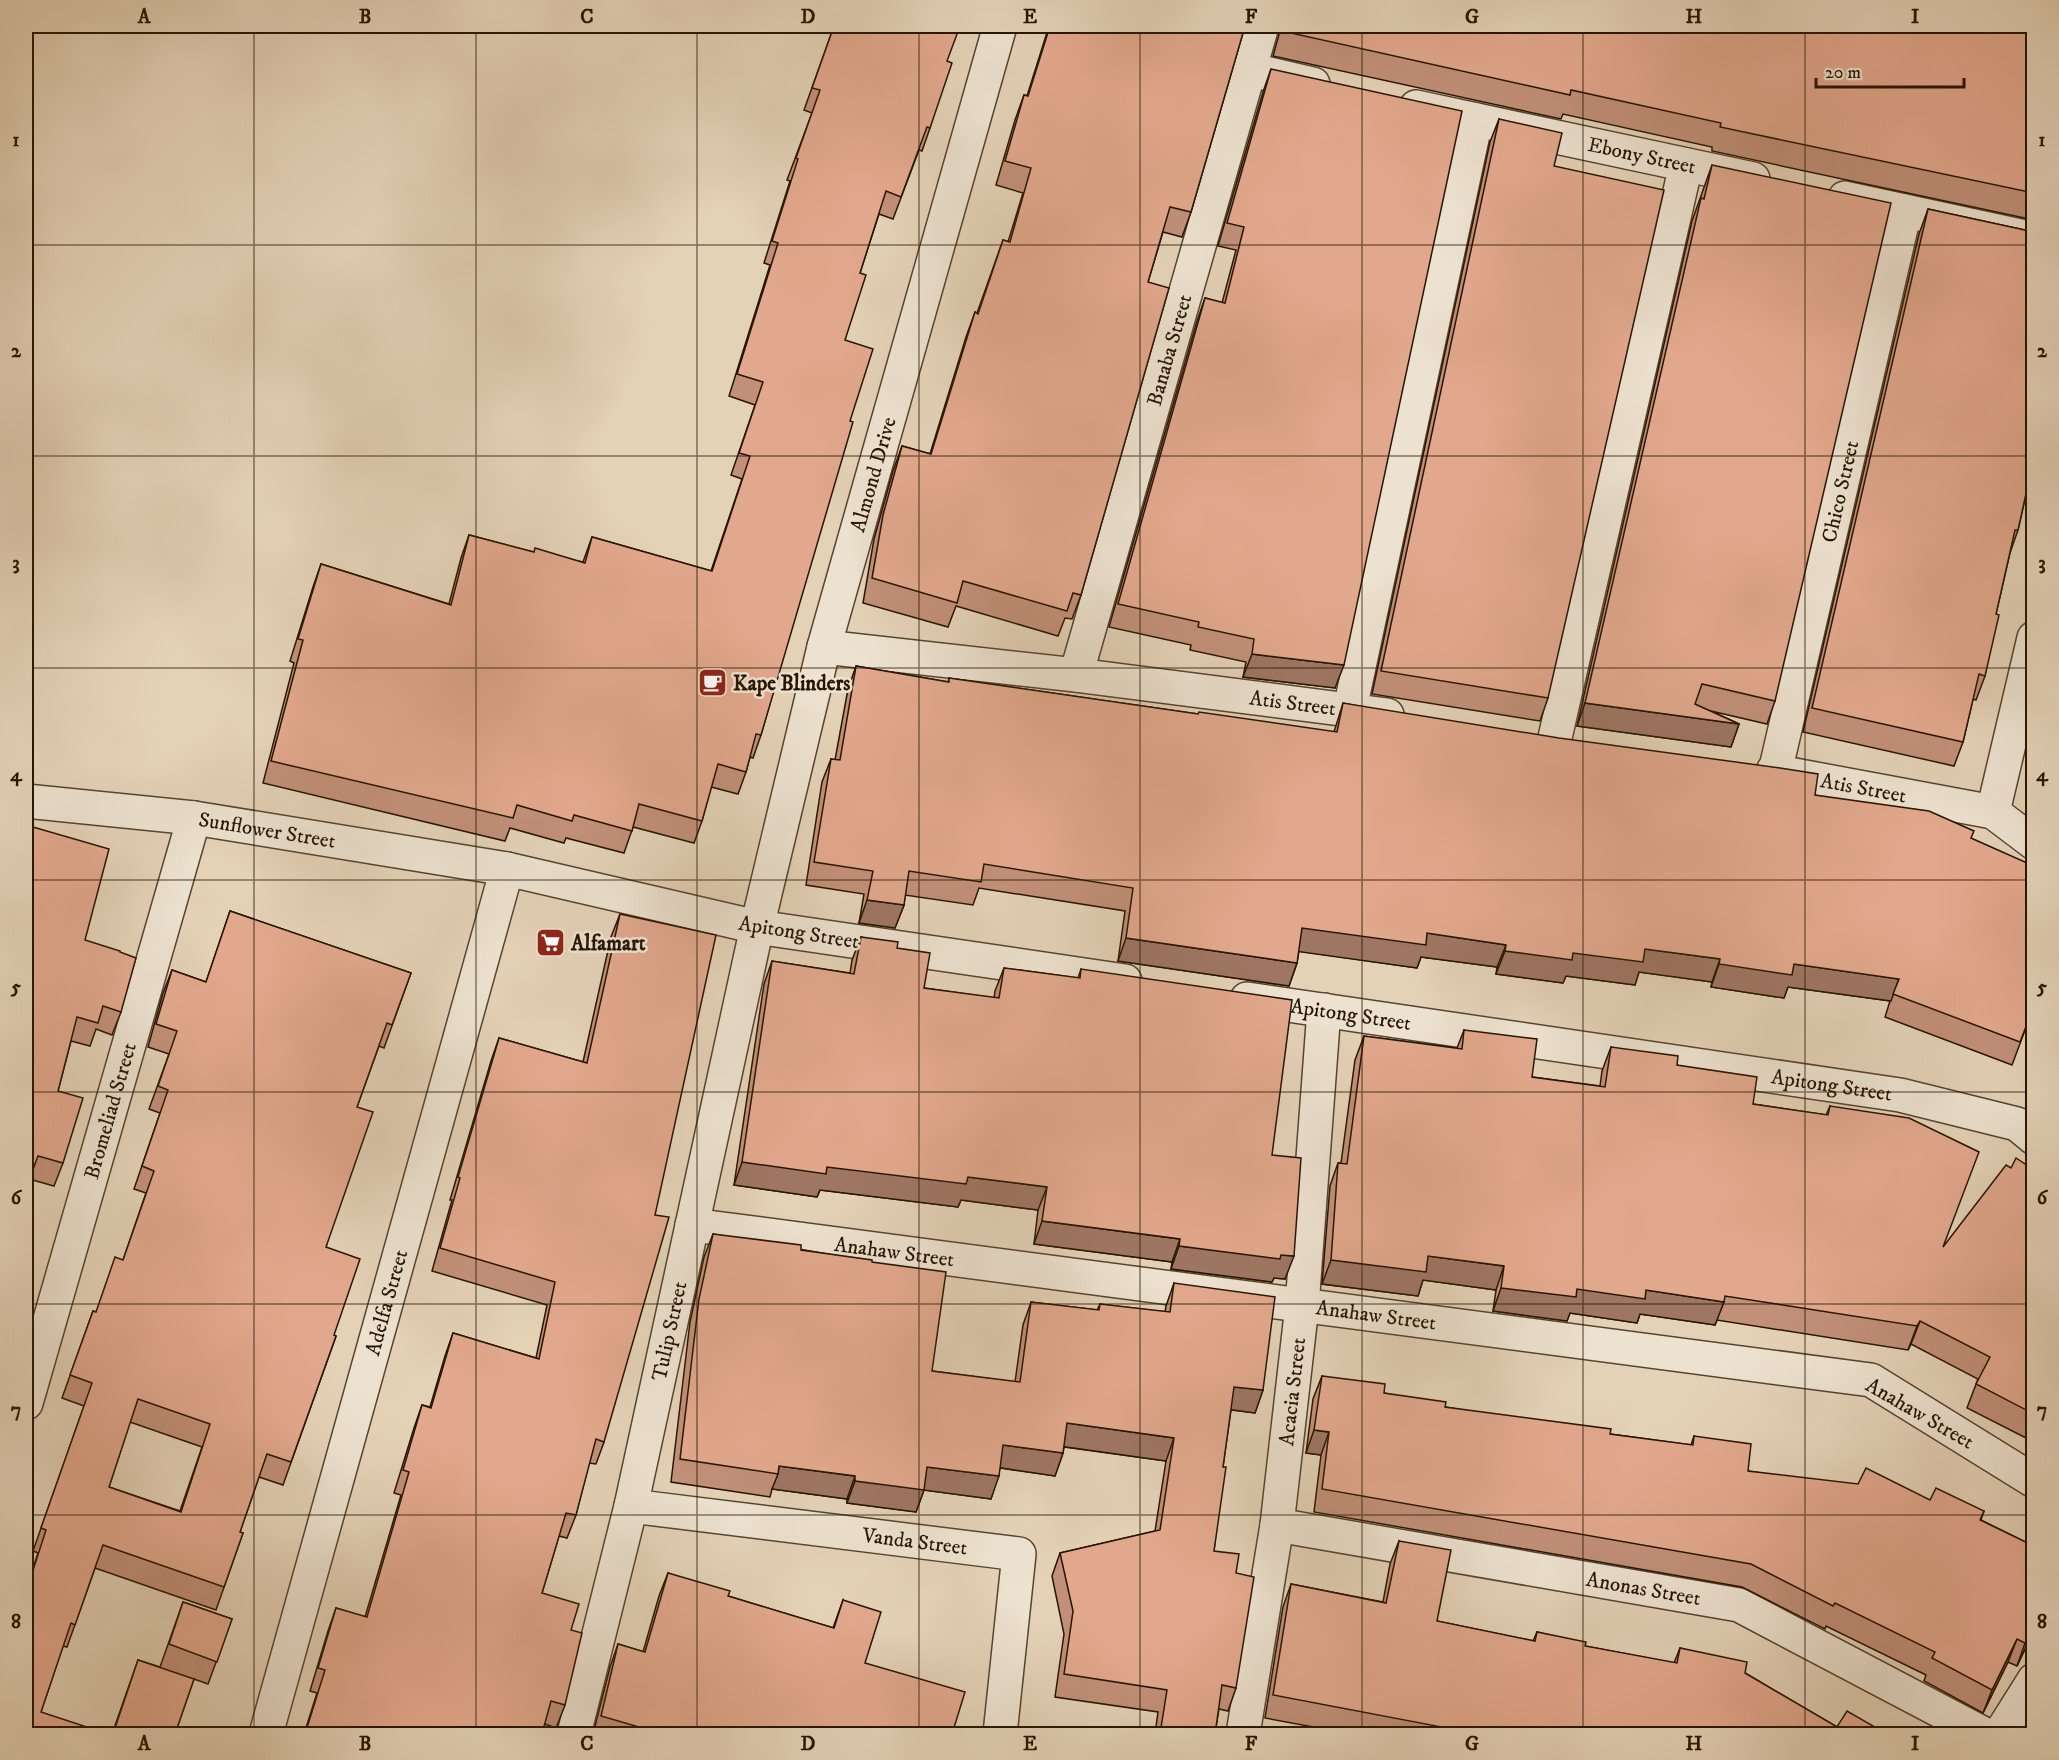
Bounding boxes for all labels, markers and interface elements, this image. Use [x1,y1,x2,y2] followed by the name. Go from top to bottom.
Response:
[137,5,152,30] text: A
[359,5,371,30] text: B
[580,5,594,30] text: C
[801,5,816,30] text: D
[1023,5,1037,30] text: E
[1245,5,1258,30] text: F
[1465,5,1479,30] text: G
[1686,5,1703,30] text: H
[1911,5,1919,30] text: I
[1816,51,1964,89] scale bar
[1825,62,1861,84] text: 20 m
[12,128,20,153] text: 1
[2038,128,2046,153] text: 1
[1585,132,1698,181] street label: Ebony Street
[1142,291,1199,409] street label: Banaba Street
[11,339,22,364] text: 2
[2037,339,2048,364] text: 2
[845,414,903,535] street label: Almond Drive
[1817,438,1865,545] street label: Chico Street
[12,551,20,576] text: 3
[2038,551,2046,576] text: 3
[696,667,728,699] cafe icon: Kape Blinders
[733,671,850,697] place label: Kape Blinders
[1248,685,1337,722] street label: Atis Street
[10,763,23,788] text: 4
[2036,763,2049,788] text: 4
[1818,768,1909,810] street label: Atis Street
[197,807,338,855] street label: Sunflower Street
[737,911,861,955] street label: Apitong Street
[534,927,566,959] supermarket icon: Alfamart
[570,931,646,957] place label: Alfamart
[10,975,21,1000] text: 5
[2036,975,2047,1000] text: 5
[1289,994,1413,1037] street label: Apitong Street
[79,1039,143,1182] street label: Bromeliad Street
[1769,1064,1894,1108] street label: Apitong Street
[11,1186,23,1211] text: 6
[2037,1186,2049,1211] text: 6
[833,1232,956,1273] street label: Anahaw Street
[360,1247,414,1359] street label: Adelfa Street
[647,1279,694,1383] street label: Tulip Street
[1314,1295,1438,1337] street label: Anahaw Street
[1274,1336,1312,1447] street label: Acacia Street
[1861,1372,1978,1455] street label: Anahaw Street
[11,1398,21,1423] text: 7
[2037,1398,2047,1423] text: 7
[860,1523,969,1562] street label: Vanda Street
[1584,1567,1703,1612] street label: Anonas Street
[11,1610,21,1635] text: 8
[2037,1610,2047,1635] text: 8
[137,1732,152,1757] text: A
[359,1732,371,1757] text: B
[580,1732,594,1757] text: C
[801,1732,816,1757] text: D
[1023,1732,1037,1757] text: E
[1245,1732,1258,1757] text: F
[1465,1732,1479,1757] text: G
[1686,1732,1703,1757] text: H
[1911,1732,1919,1757] text: I

